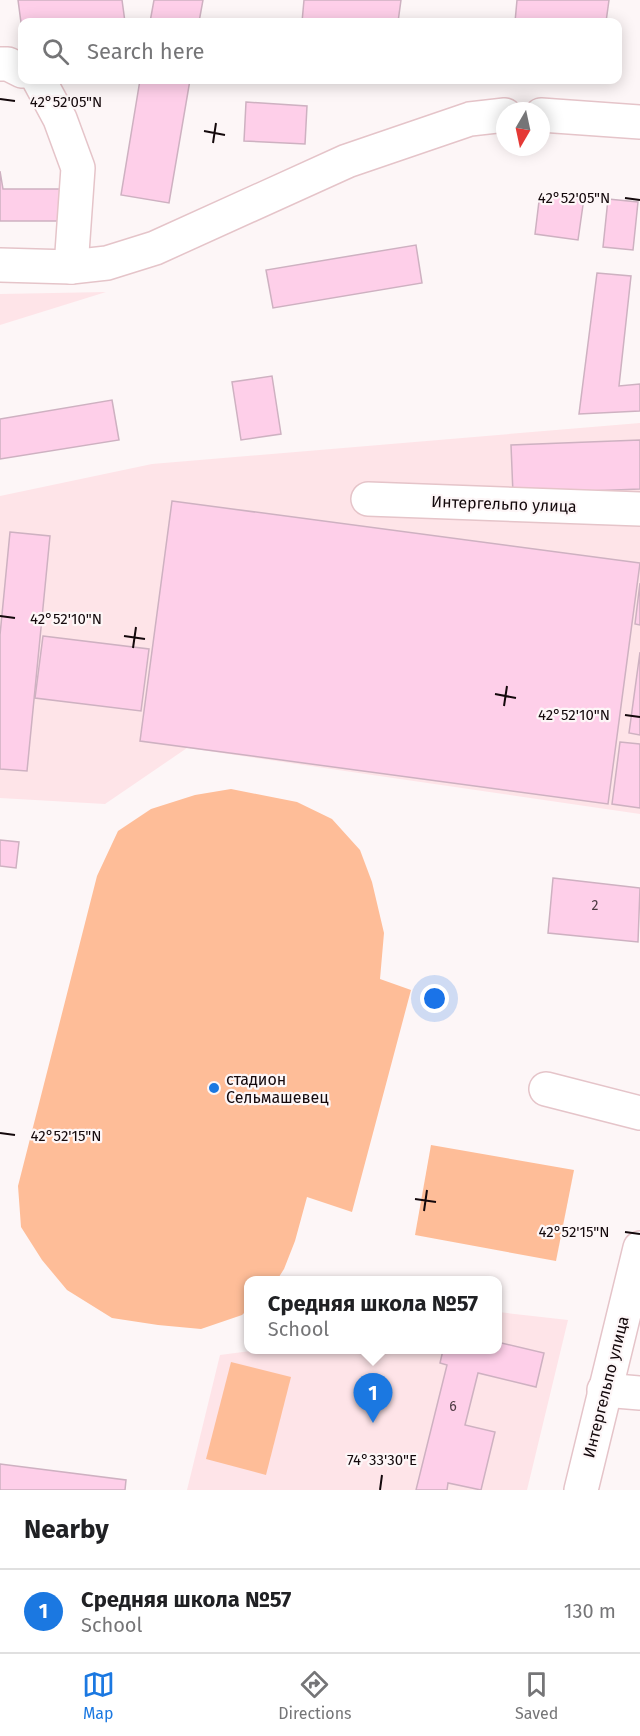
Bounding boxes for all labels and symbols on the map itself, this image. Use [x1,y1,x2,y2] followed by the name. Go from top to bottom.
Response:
[30,93,102,111] text: 42°52'05"N
[496,102,550,156] north arrow
[538,189,610,207] text: 42°52'05"N
[431,492,577,516] street label: Интергельпо улица
[30,610,102,628] text: 42°52'10"N
[538,706,610,724] text: 42°52'10"N
[592,897,599,914] house number: 2
[420,984,449,1013] your location
[226,1070,329,1107] place label: стадион Сельмашевец
[207,1081,221,1095] marker: стадион Сельмашевец
[31,1127,101,1145] text: 42°52'15"N
[539,1223,609,1241] text: 42°52'15"N
[579,1314,633,1460] street label: Интергельпо улица
[354,1374,392,1423] pin: 1
[449,1398,457,1415] house number: 6
[347,1451,417,1469] text: 74°33'30"E

